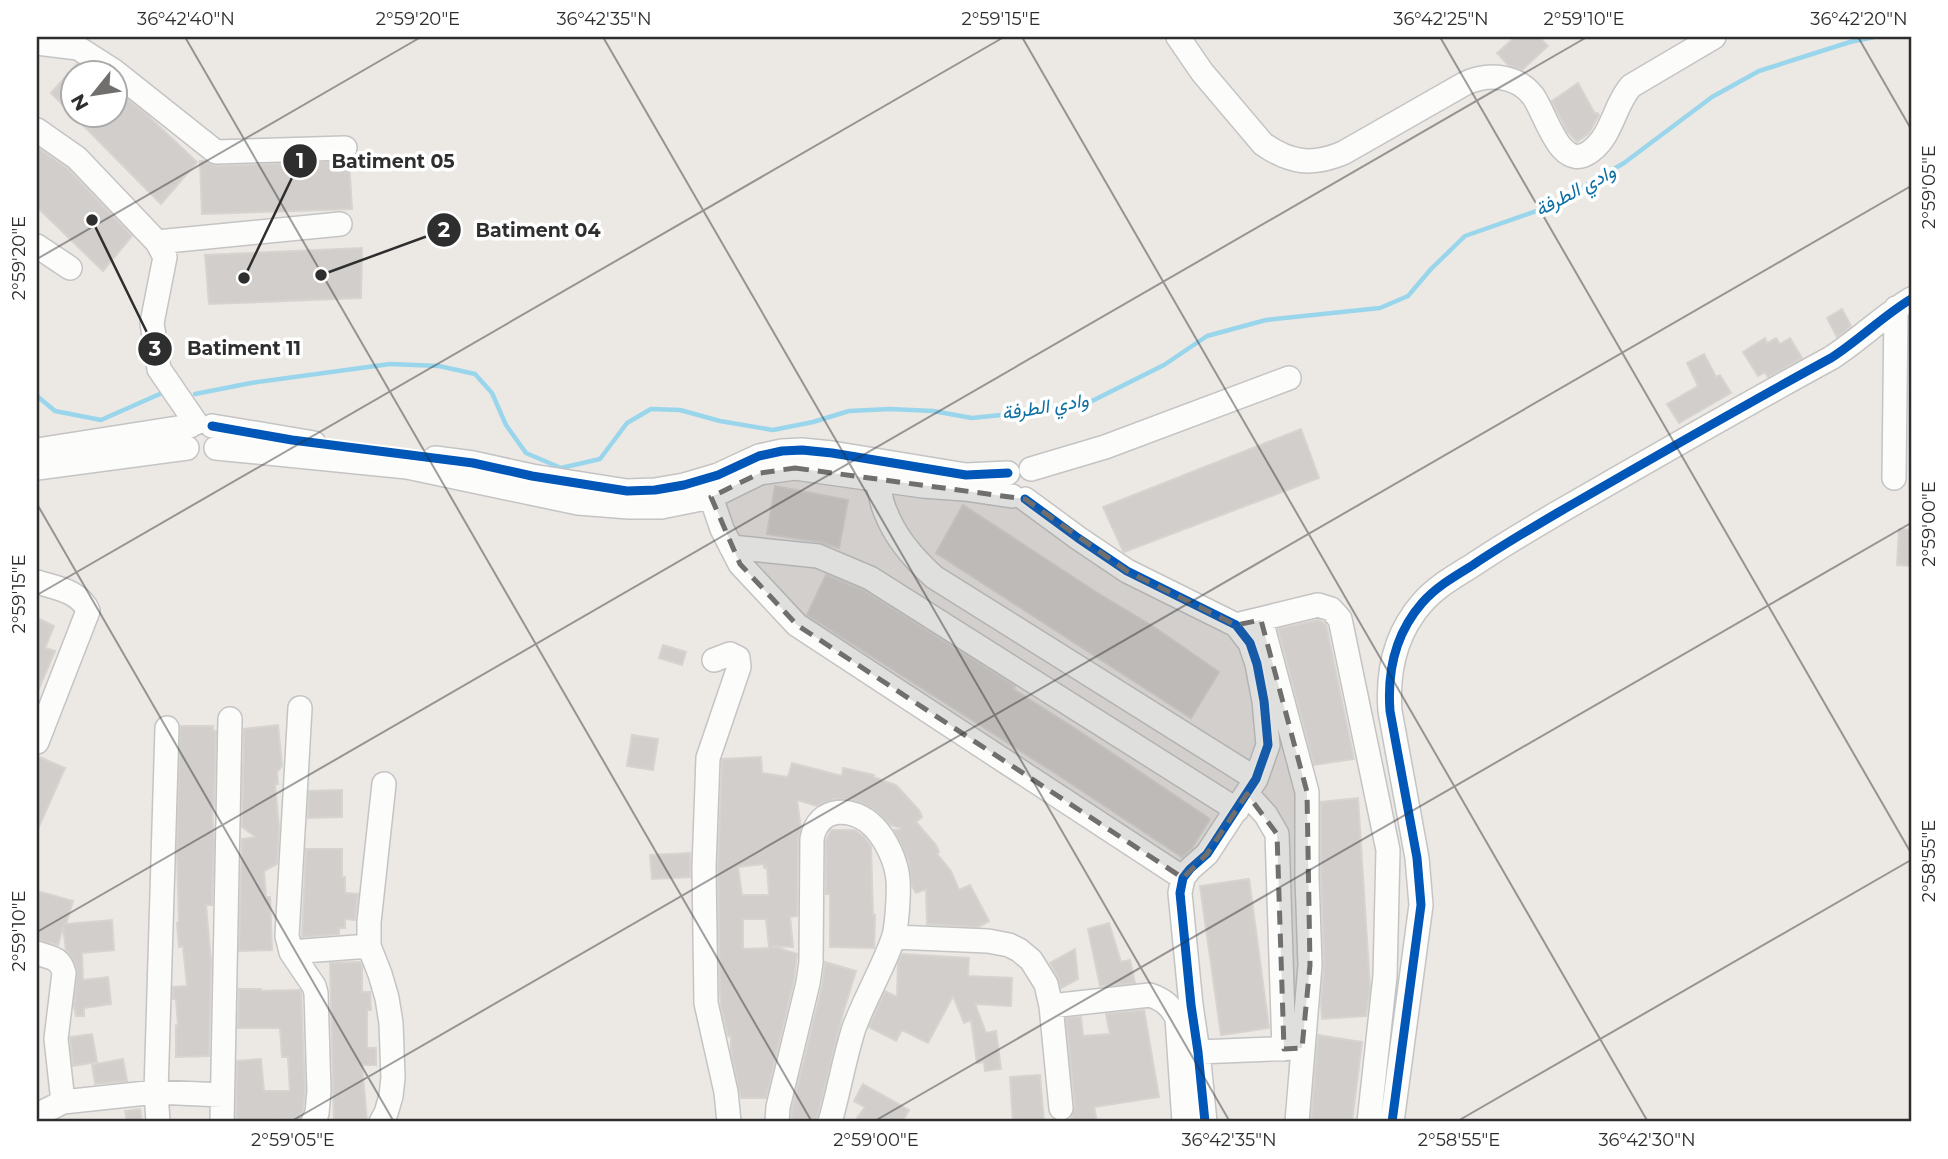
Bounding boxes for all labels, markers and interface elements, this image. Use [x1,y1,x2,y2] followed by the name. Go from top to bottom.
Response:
[137,8,235,30] text: 36°42'40"N
[376,8,460,30] text: 2°59'20"E
[556,8,652,30] text: 36°42'35"N
[961,8,1041,30] text: 2°59'15"E
[1393,8,1489,30] text: 36°42'25"N
[1544,8,1625,30] text: 2°59'10"E
[1810,8,1908,30] text: 36°42'20"N
[60,60,130,130] north arrow
[66,90,94,115] text: N
[283,141,469,181] callout: Batiment 05
[1918,145,1940,229] text: 2°59'05"E
[296,148,304,173] text: 1
[331,150,455,173] text: Batiment 05
[1531,159,1622,225] water label: وادي الطرفة
[426,210,614,250] callout: Batiment 04
[8,216,30,300] text: 2°59'20"E
[438,217,450,242] text: 2
[475,219,601,242] text: Batiment 04
[138,329,315,369] callout: Batiment 11
[148,336,161,361] text: 3
[187,337,301,360] text: Batiment 11
[1000,388,1091,429] water label: وادي الطرفة
[1918,481,1940,567] text: 2°59'00"E
[8,554,30,634] text: 2°59'15"E
[1918,820,1940,902] text: 2°58'55"E
[8,891,30,972] text: 2°59'10"E
[251,1129,335,1151] text: 2°59'05"E
[833,1129,919,1151] text: 2°59'00"E
[1181,1129,1277,1151] text: 36°42'35"N
[1418,1129,1500,1151] text: 2°58'55"E
[1598,1129,1696,1151] text: 36°42'30"N

